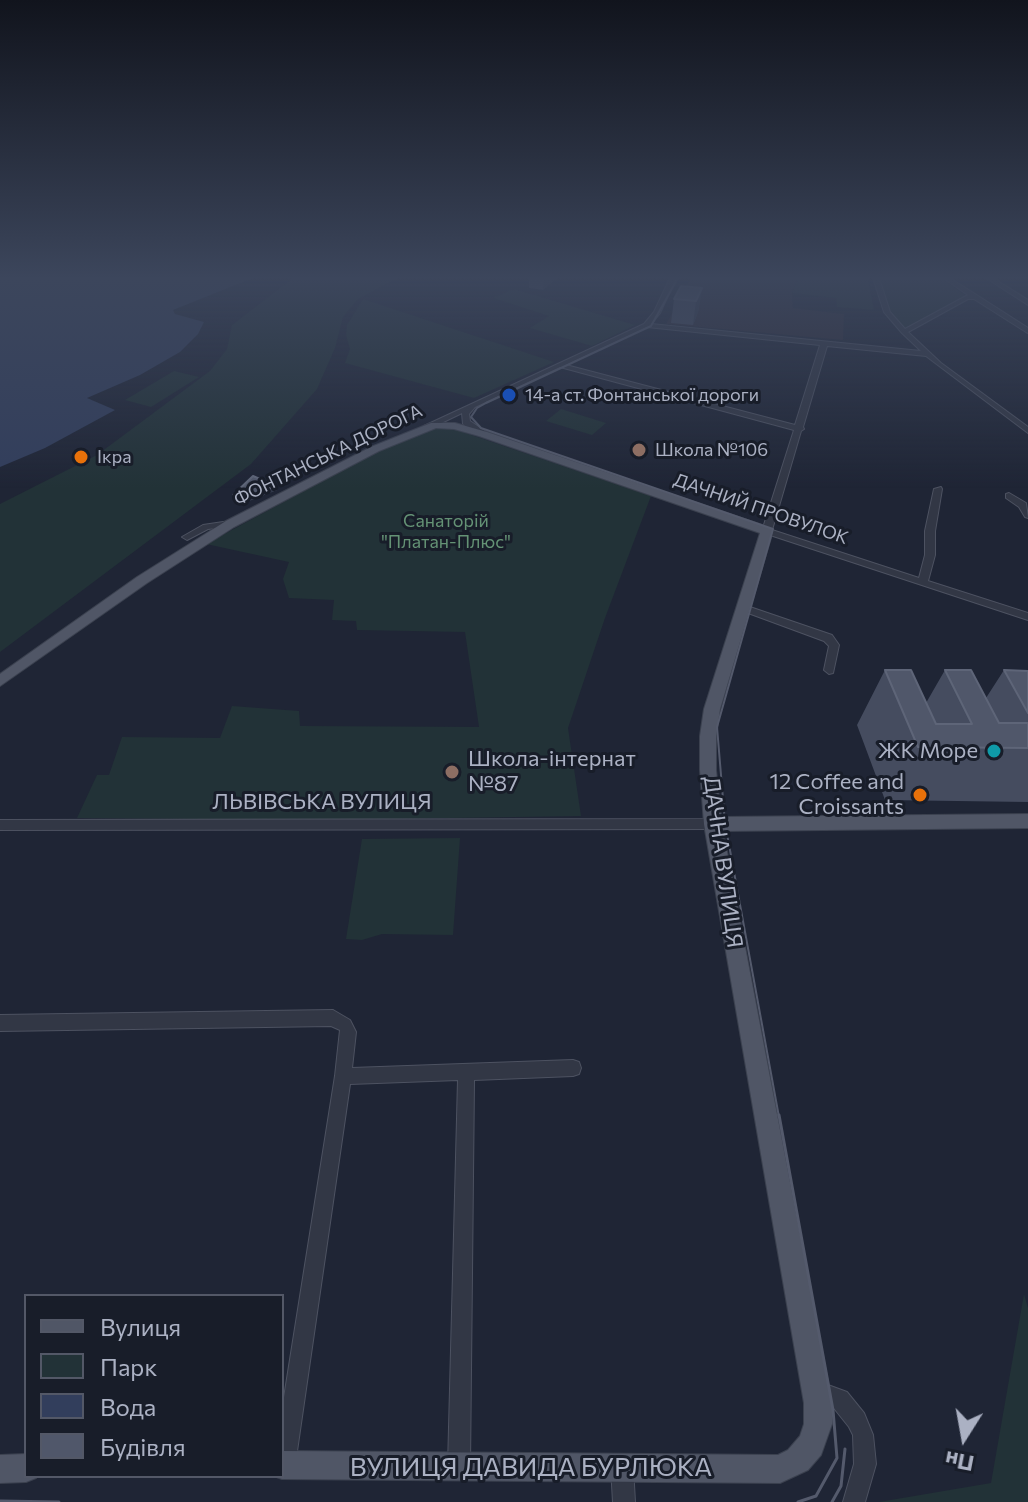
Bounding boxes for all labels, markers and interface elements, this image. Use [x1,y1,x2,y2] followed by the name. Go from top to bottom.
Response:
[525,384,759,406] place label: 14-а ст. Фонтанської дороги
[500,386,518,404] marker: 14-а ст. Фонтанської дороги
[230,400,426,510] street label: ФОНТАНСЬКА ДОРОГА
[655,439,768,461] place label: Школа №106
[630,441,648,459] marker: Школа №106
[97,446,132,468] place label: Ікра
[72,448,90,466] marker: Ікра
[671,469,851,549] street label: ДАЧНИЙ ПРОВУЛОК
[381,510,511,552] park label: Санаторій "Платан-Плюс"
[878,738,978,764] place label: ЖК Море
[985,742,1003,760] marker: ЖК Море
[468,746,636,798] place label: Школа-інтернат №87
[443,763,461,781] marker: Школа-інтернат №87
[770,769,904,820] place label: 12 Coffee and Croissants
[698,774,748,950] street label: ДАЧНА ВУЛИЦЯ
[911,786,929,804] marker: 12 Coffee and Croissants
[212,789,432,815] street label: ЛЬВІВСЬКА ВУЛИЦЯ
[24,1294,284,1478] legend
[100,1312,181,1341] text: Вулиця
[100,1352,157,1381] text: Парк
[100,1392,156,1421] text: Вода
[924,1398,1004,1478] north arrow
[100,1432,186,1461] text: Будівля
[942,1446,976,1478] text: Пн
[350,1451,712,1483] street label: ВУЛИЦЯ ДАВИДА БУРЛЮКА

